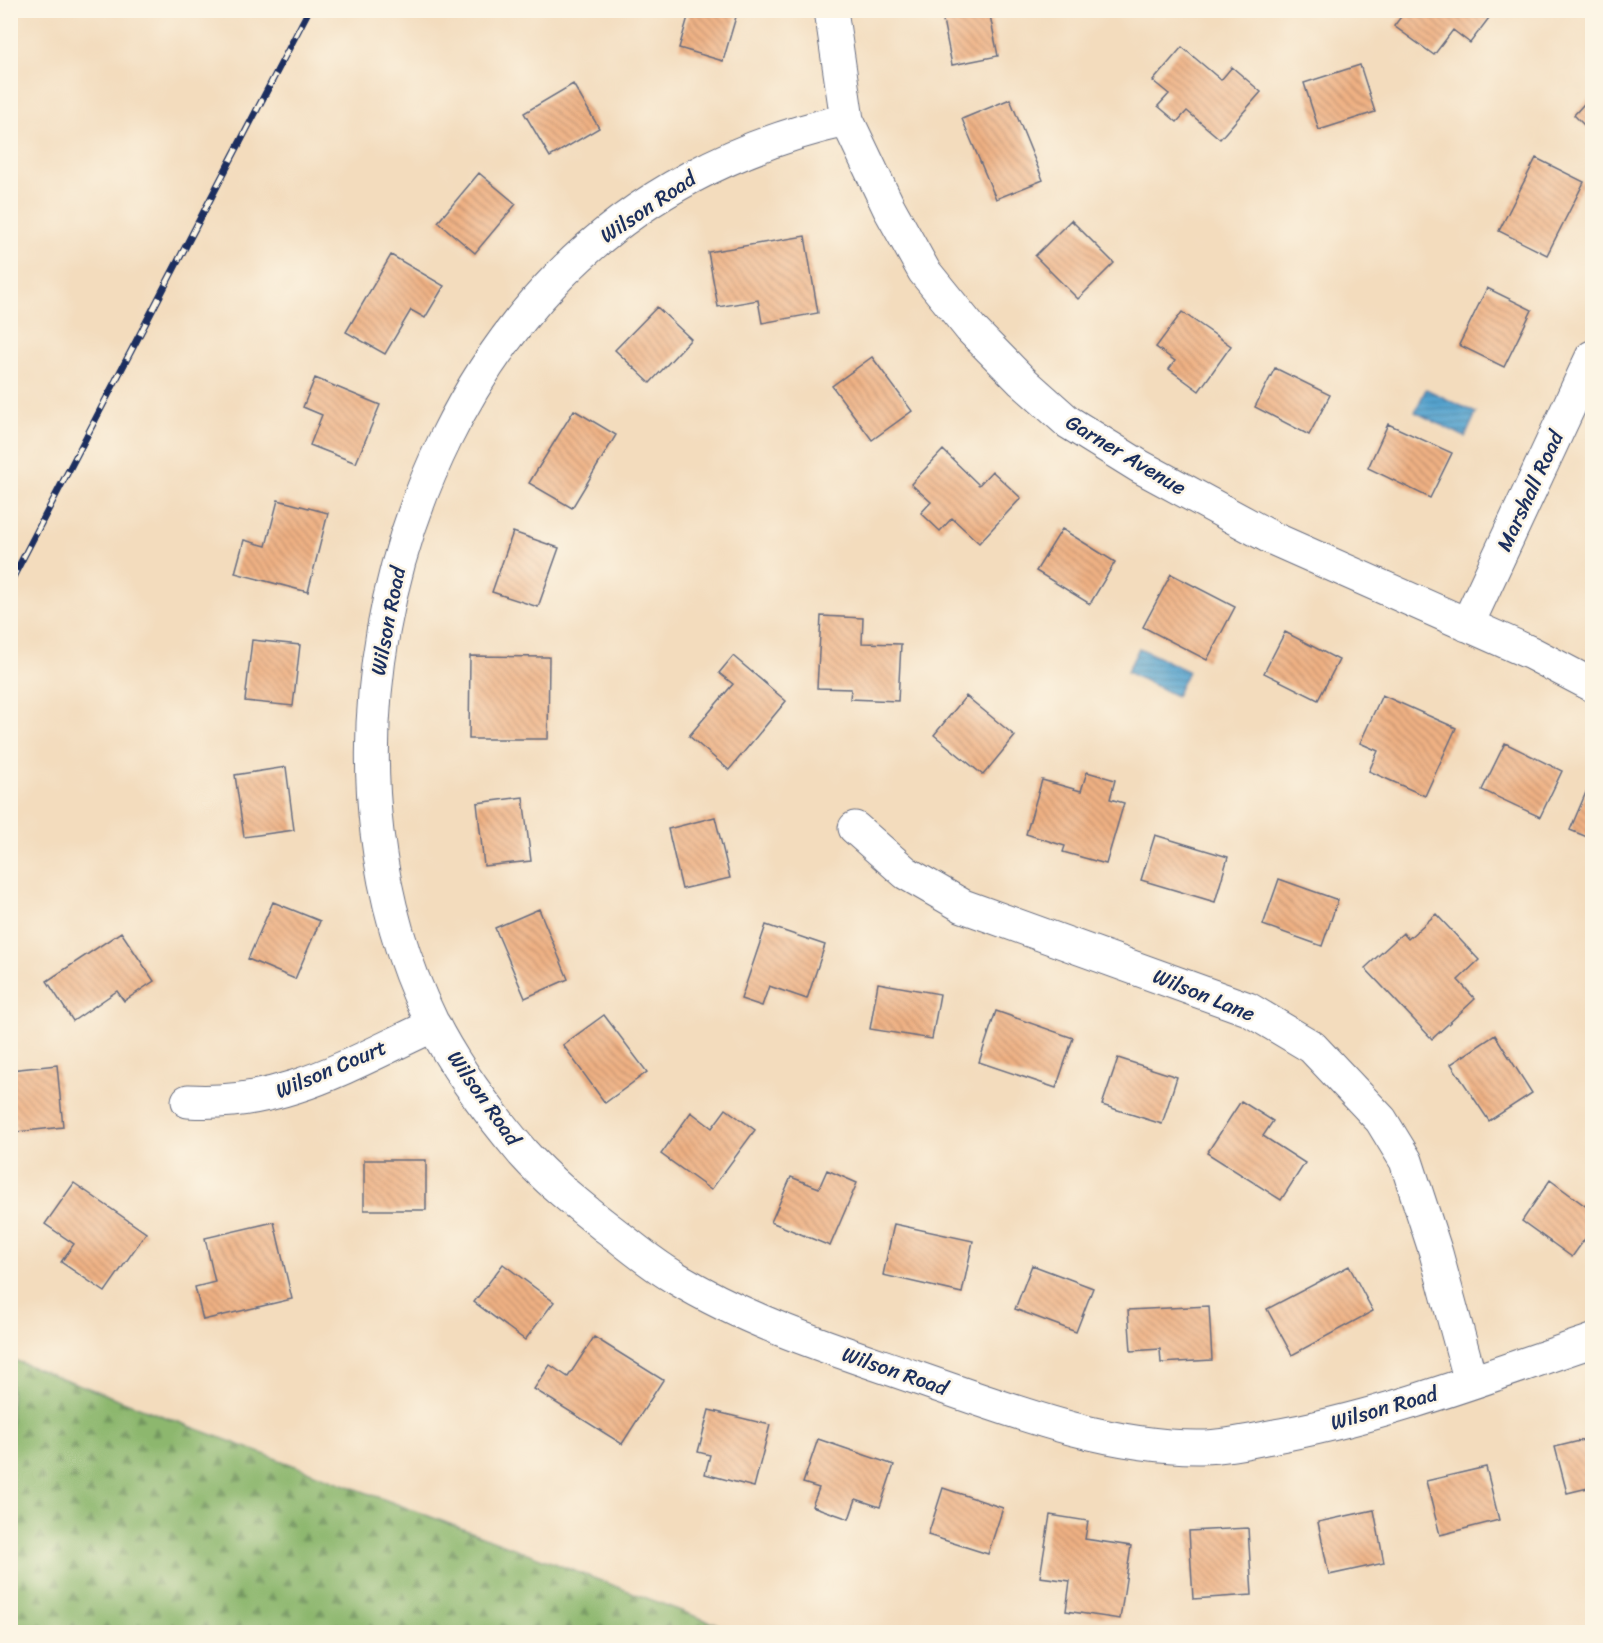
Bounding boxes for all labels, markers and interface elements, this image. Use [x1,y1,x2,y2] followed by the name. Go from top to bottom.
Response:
[592,159,706,253] street label: Wilson Road
[1058,404,1194,506] street label: Garner Avenue
[1485,422,1575,558] street label: Marshall Road
[359,562,418,679] street label: Wilson Road
[1147,957,1261,1033] street label: Wilson Lane
[269,1029,393,1109] street label: Wilson Court
[437,1042,532,1155] street label: Wilson Road
[837,1335,955,1407] street label: Wilson Road
[1326,1374,1444,1441] street label: Wilson Road

